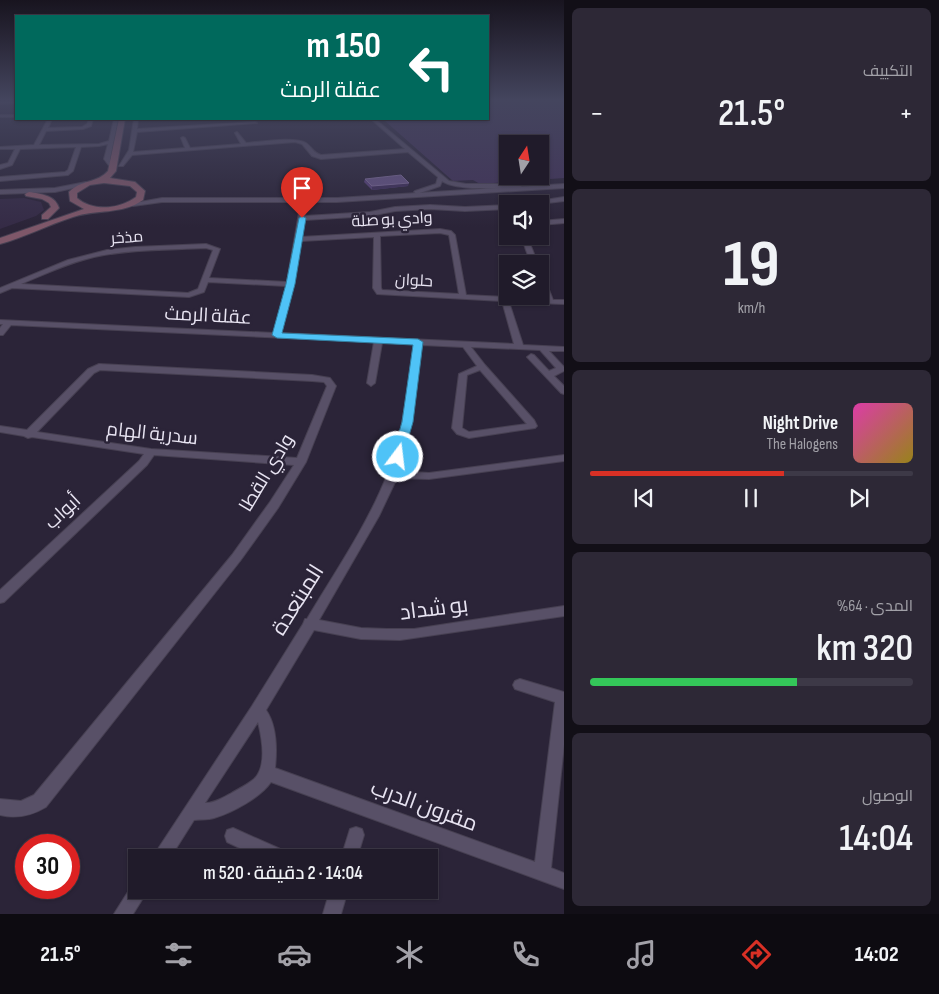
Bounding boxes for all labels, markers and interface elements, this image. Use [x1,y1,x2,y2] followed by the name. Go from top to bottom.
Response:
[306,25,381,68] text: 150 m
[399,35,464,100] icon: left
[863,62,913,81] text: التكييف
[280,77,381,104] text: عقلة الرمث
[718,91,785,136] text: 21.5°
[590,97,604,130] text: −
[899,97,913,130] text: +
[499,135,549,185] north arrow
[499,135,549,305] map controls
[281,167,323,218] pin
[288,174,316,202] icon: arrive
[499,195,549,245] button: sound
[351,208,433,235] street label: وادي بو صلة
[109,227,144,249] street label: مذخر
[723,227,780,305] text: 19
[499,255,549,305] button: layers
[395,271,433,291] street label: حلوان
[738,299,765,318] text: km/h
[164,302,252,330] street label: عقلة الرمث
[763,412,838,435] text: Night Drive
[105,418,199,451] street label: سدرية الهام
[235,430,301,517] street label: وادي القطا
[371,430,423,482] position arrow
[767,435,838,454] text: The Halogens
[630,484,658,512] icon: previous
[737,484,765,512] icon: pause
[845,484,873,512] icon: next
[39,489,86,534] street label: أبواب
[266,560,330,640] street label: المبتعدة
[398,591,470,627] street label: بو شداد
[837,597,913,616] text: المدى · 64%
[816,626,913,671] text: 320 km
[367,774,481,838] street label: مقرون الدرب
[862,787,913,806] text: الوصول
[839,816,913,861] text: 14:04
[15,834,80,899] speed limit sign: 30
[203,862,363,885] text: 14:04 · 2 دقيقة · 520 m
[161,937,196,972] icon: filters
[277,937,312,972] icon: car
[392,937,427,972] icon: climate
[508,937,543,972] icon: phone
[624,937,659,972] icon: music
[739,937,774,972] icon: directions
[40,941,81,968] text: 21.5°
[855,941,899,968] text: 14:02

